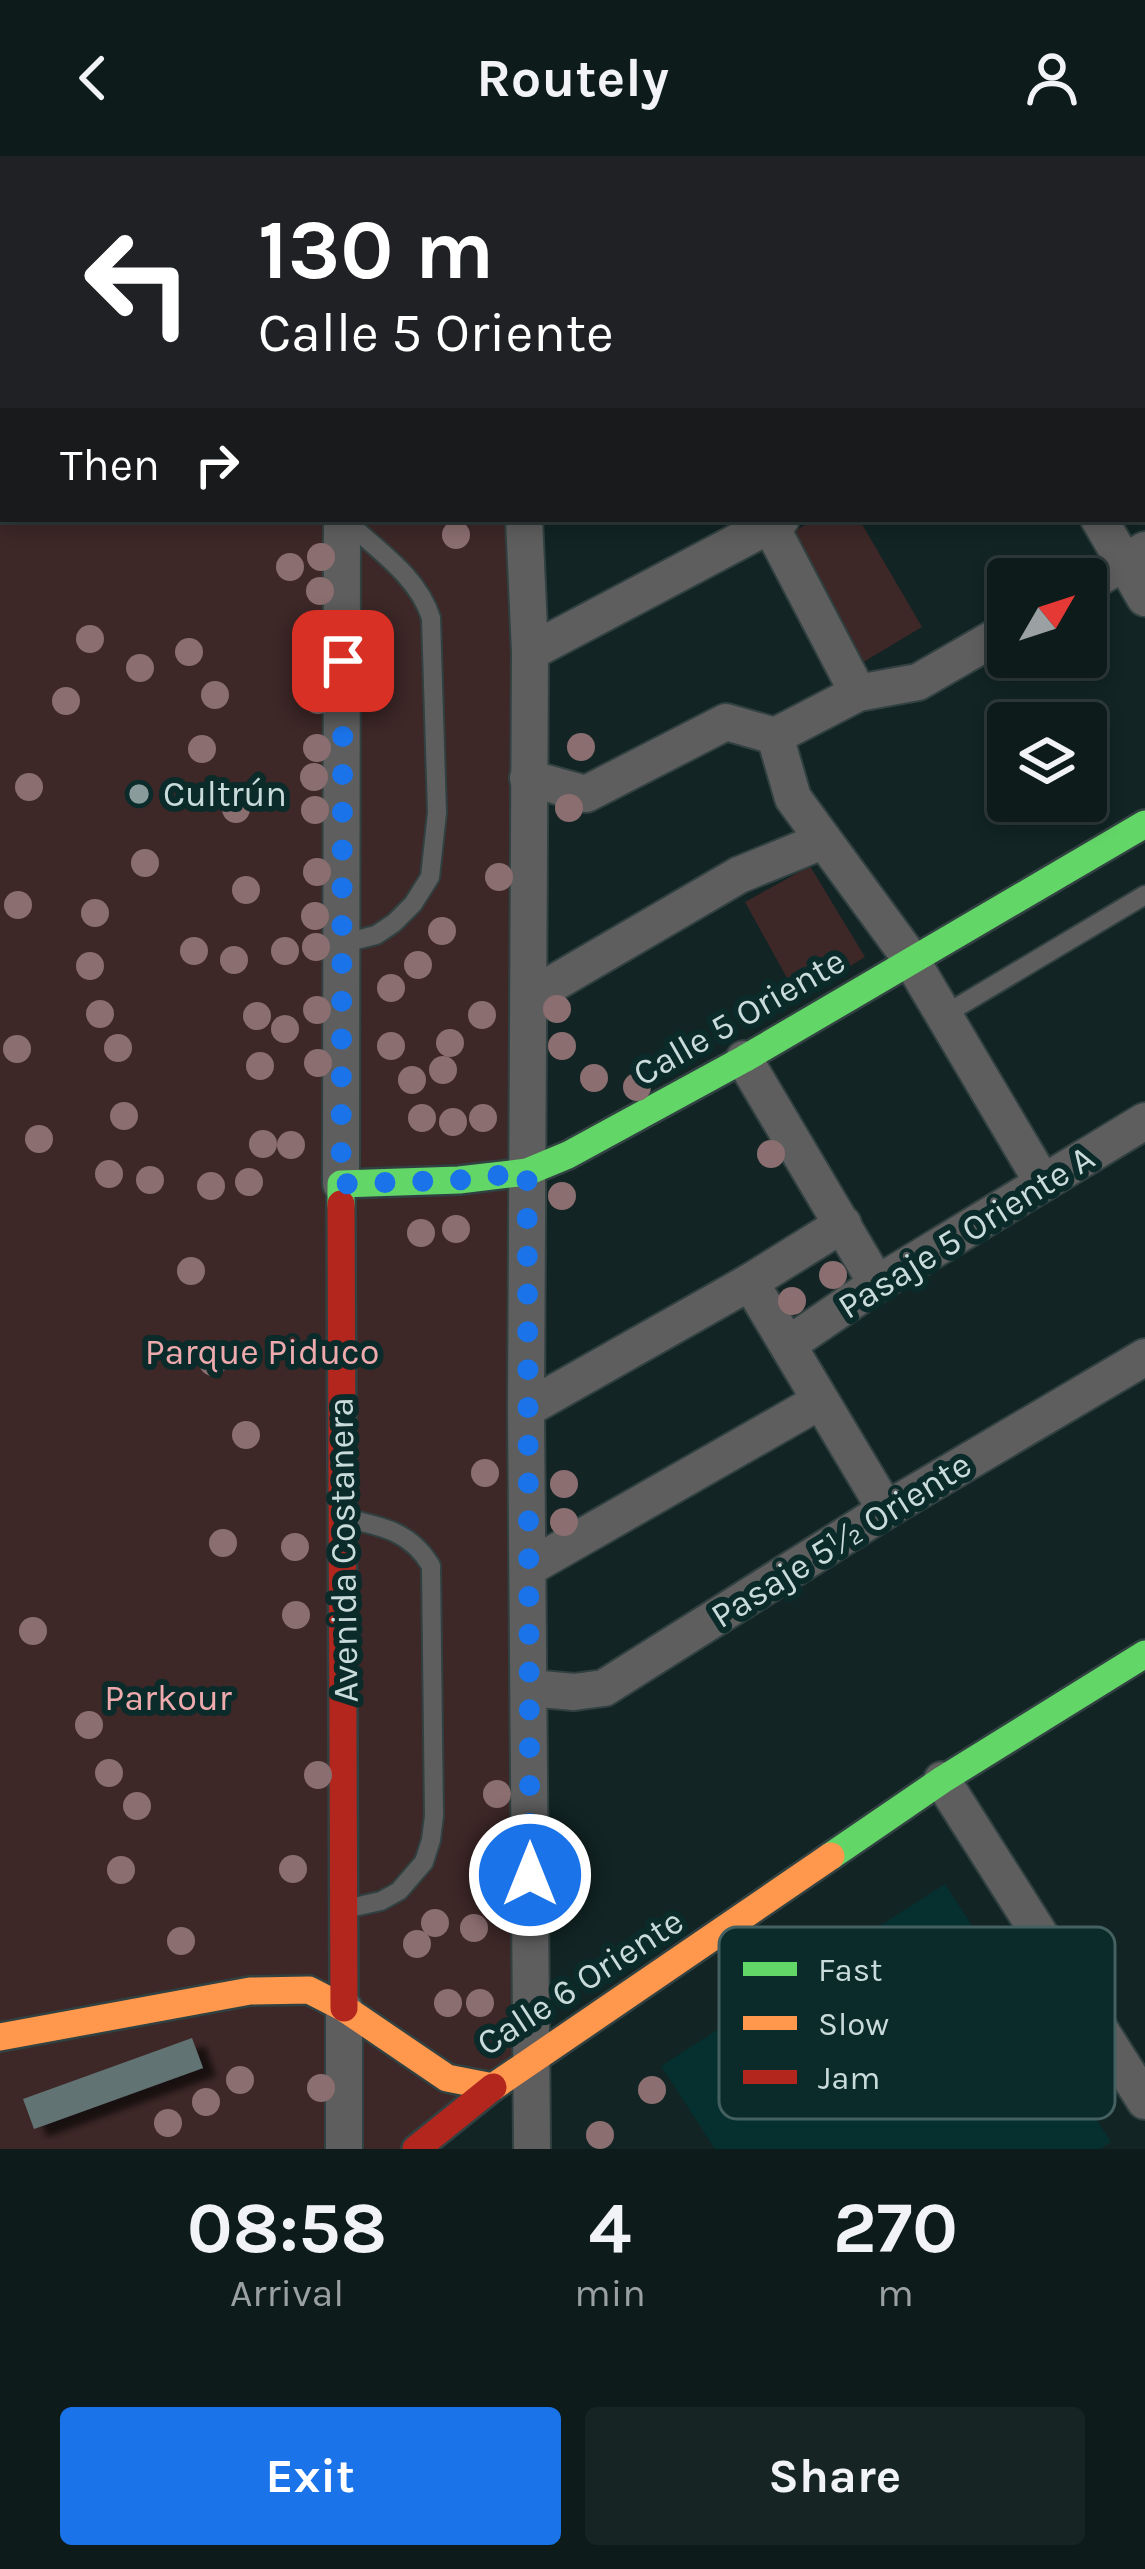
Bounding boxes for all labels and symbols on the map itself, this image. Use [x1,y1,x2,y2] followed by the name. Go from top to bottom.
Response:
[987,558,1107,678] north arrow
[292,610,394,712] pin
[163,773,287,815] place label: Cultrún
[126,781,152,807] marker: Cultrún
[626,940,852,1094] street label: Calle 5 Oriente
[830,1136,1102,1328] street label: Pasaje 5 Oriente A
[145,1331,379,1373] park label: Parque Piduco
[319,1397,367,1703] street label: Avenida Costanera
[703,1443,979,1637] street label: Pasaje 5½ Oriente
[104,1677,233,1719] park label: Parkour
[467,1812,593,1938] position arrow
[469,1900,691,2064] street label: Calle 6 Oriente
[719,1927,1115,2119] legend
[818,1951,882,1989] text: Fast
[818,2005,889,2043] text: Slow
[818,2059,880,2097] text: Jam

